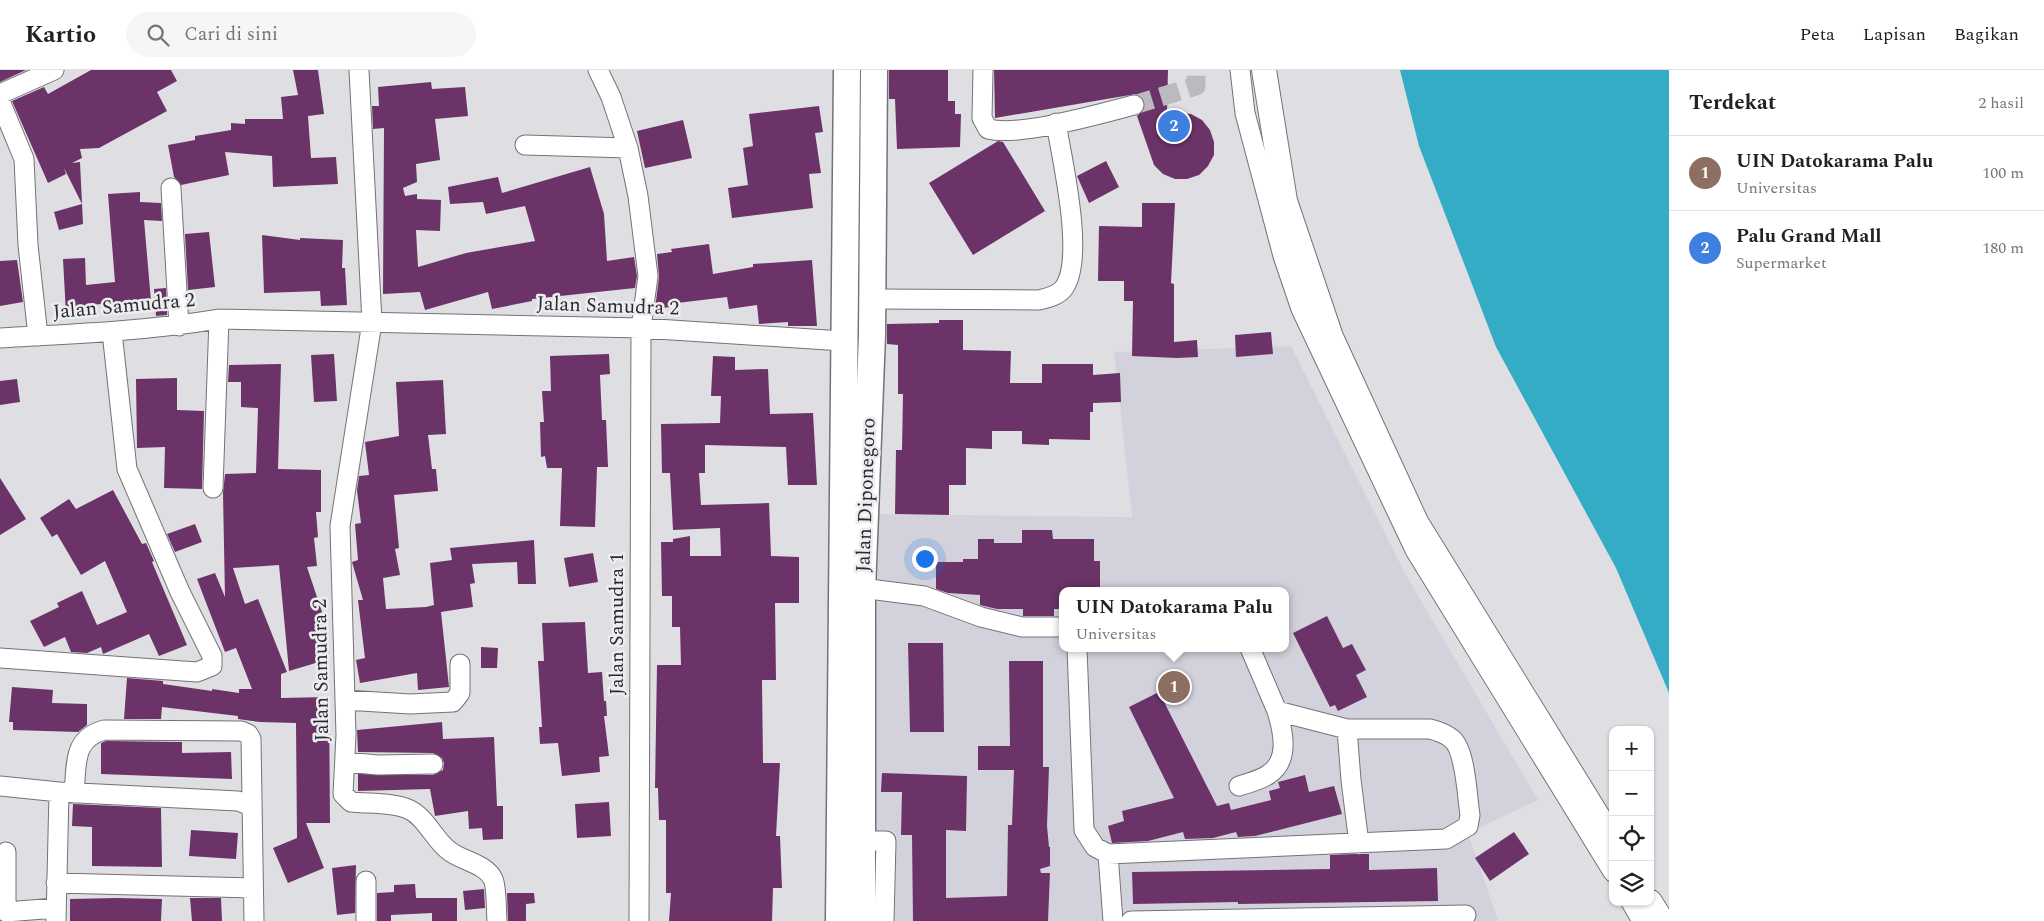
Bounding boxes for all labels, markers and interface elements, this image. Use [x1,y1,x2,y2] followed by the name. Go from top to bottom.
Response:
[126,12,476,57] search box
[25,17,96,53] text: Kartio
[184,20,278,49] text: Cari di sini
[144,21,172,49] icon: search
[1800,21,1835,48] text: Peta
[1863,21,1926,48] text: Lapisan
[1954,21,2019,48] text: Bagikan
[1689,87,1776,119] text: Terdekat
[1978,91,2024,115] text: 2 hasil
[1158,107,1190,145] pin: 2
[1736,147,1933,176] text: UIN Datokarama Palu
[1701,161,1709,185] text: 1
[1982,161,2024,185] text: 100 m
[1736,176,1817,200] text: Universitas
[1736,222,1882,251] text: Palu Grand Mall
[1701,236,1709,260] text: 2
[1982,236,2024,260] text: 180 m
[1736,251,1827,275] text: Supermarket
[52,285,196,327] street label: Jalan Samudra 2
[536,289,680,323] street label: Jalan Samudra 2
[848,417,884,573] street label: Jalan Diponegoro
[912,546,938,572] your location
[602,553,632,695] street label: Jalan Samudra 1
[1059,587,1289,652] popup
[1075,593,1273,622] text: UIN Datokarama Palu
[305,598,337,742] street label: Jalan Samudra 2
[1075,622,1156,646] text: Universitas
[1158,668,1190,706] pin: 1
[1609,726,1654,906] map controls
[1609,726,1654,771] button: +
[1609,771,1654,816] button: −
[1609,816,1654,861] button: locate
[1609,861,1654,906] button: layers

